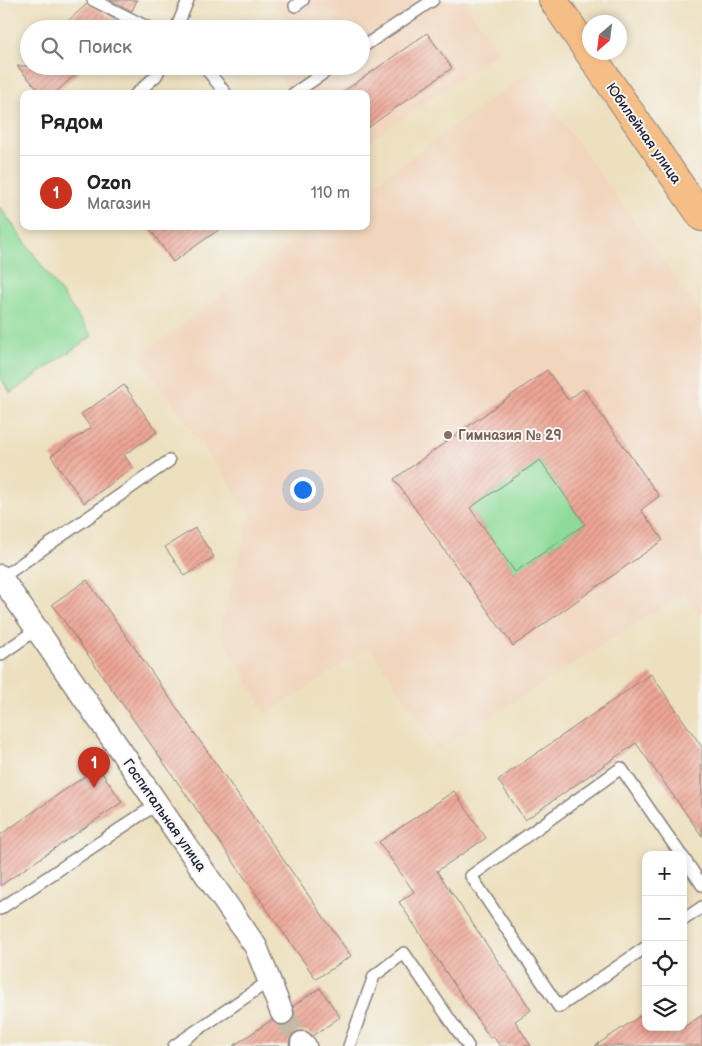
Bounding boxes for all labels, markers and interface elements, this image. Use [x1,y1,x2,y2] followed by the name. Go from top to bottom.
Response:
[582,15,627,60] north arrow
[20,20,370,75] search box
[38,34,66,62] icon: search
[78,36,132,59] text: Поиск
[602,79,685,188] street label: Юбилейная улица
[40,110,103,135] text: Рядом
[87,172,131,195] text: Ozon
[53,184,59,203] text: 1
[311,184,350,203] text: 110 m
[87,195,151,214] text: Магазин
[458,427,562,444] place label: Гимназия № 29
[442,429,454,441] marker: Гимназия № 29
[290,477,316,503] your location
[78,747,110,788] pin: 1
[119,756,210,876] street label: Госпитальная улица
[642,851,687,1031] map controls
[642,851,687,896] button: +
[642,896,687,941] button: −
[642,941,687,986] button: locate
[642,986,687,1031] button: layers

